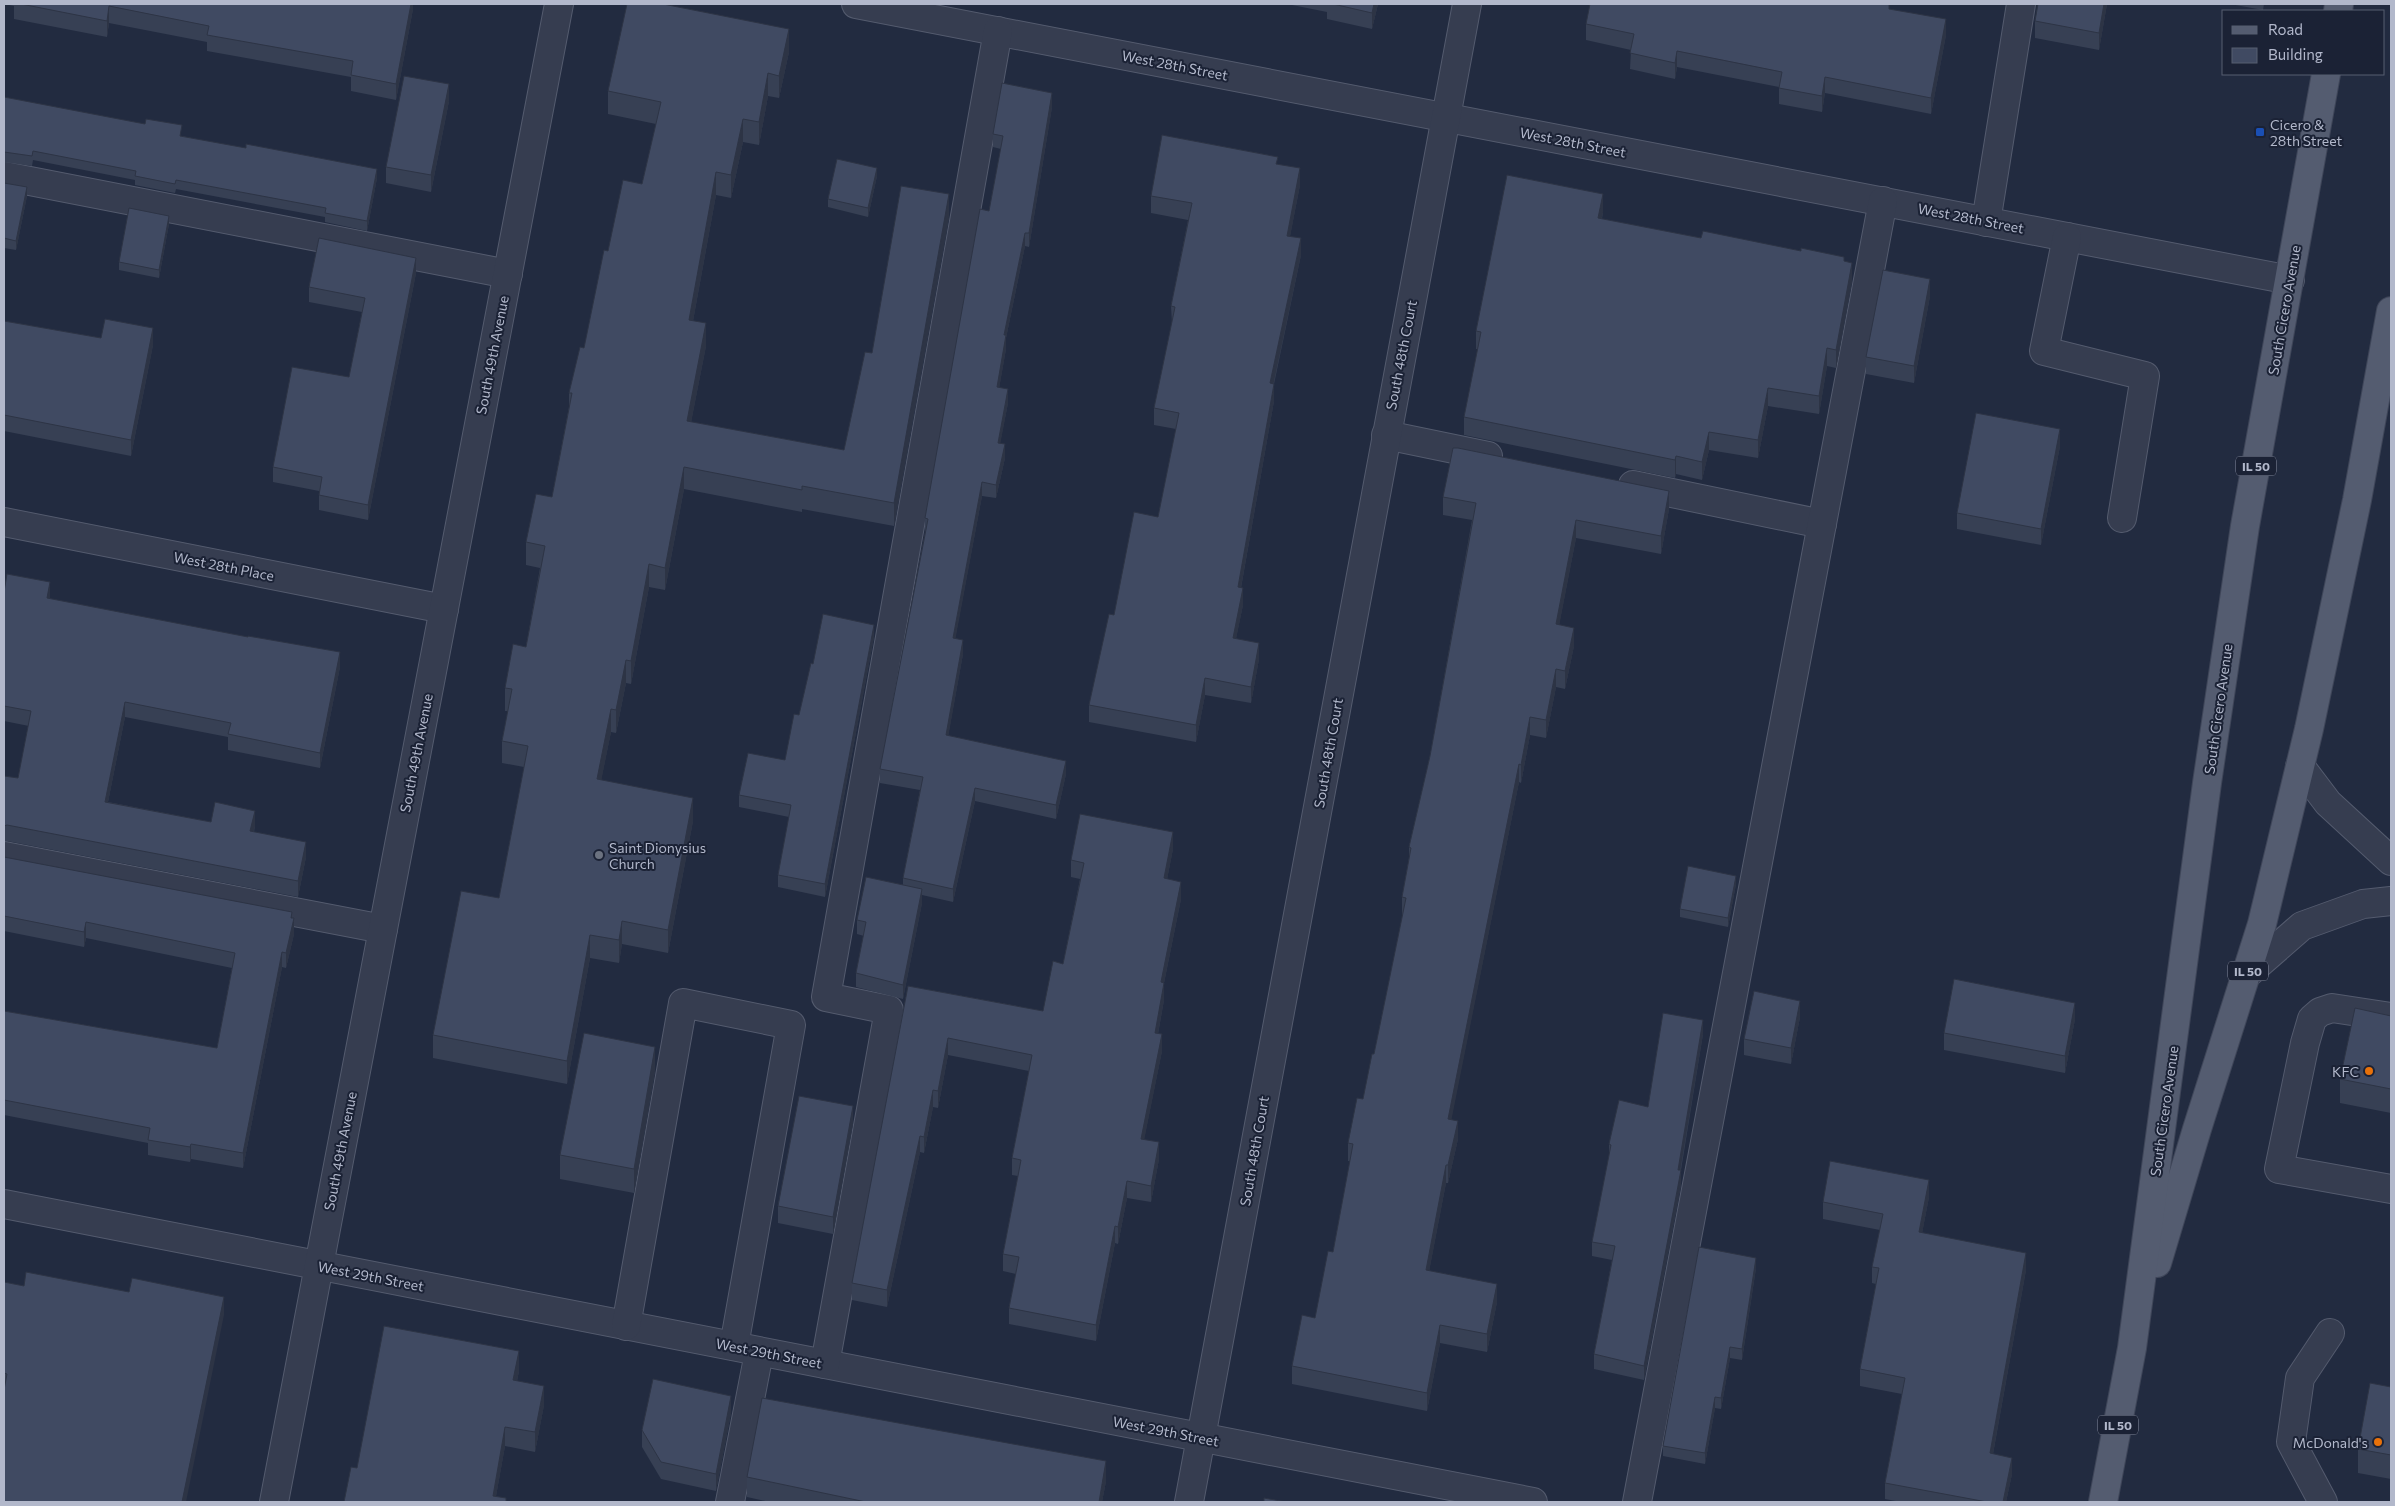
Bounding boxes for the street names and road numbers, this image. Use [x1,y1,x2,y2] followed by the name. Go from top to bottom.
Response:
[1121,46,1230,84] street label: West 28th Street
[1519,123,1628,161] street label: West 28th Street
[1917,199,2026,237] street label: West 28th Street
[2264,244,2304,376] street label: South Cicero Avenue
[472,294,512,416] street label: South 49th Avenue
[1382,299,1420,411] street label: South 48th Court
[2236,456,2276,476] road number: IL 50
[172,548,276,584] street label: West 28th Place
[2200,643,2236,775] street label: South Cicero Avenue
[396,692,436,814] street label: South 49th Avenue
[1310,696,1346,809] street label: South 48th Court
[2228,961,2268,980] road number: IL 50
[2146,1045,2182,1177] street label: South Cicero Avenue
[320,1090,360,1212] street label: South 49th Avenue
[1236,1094,1272,1207] street label: South 48th Court
[317,1257,426,1295] street label: West 29th Street
[715,1334,824,1372] street label: West 29th Street
[1112,1412,1221,1450] street label: West 29th Street
[2098,1416,2138,1434] road number: IL 50

